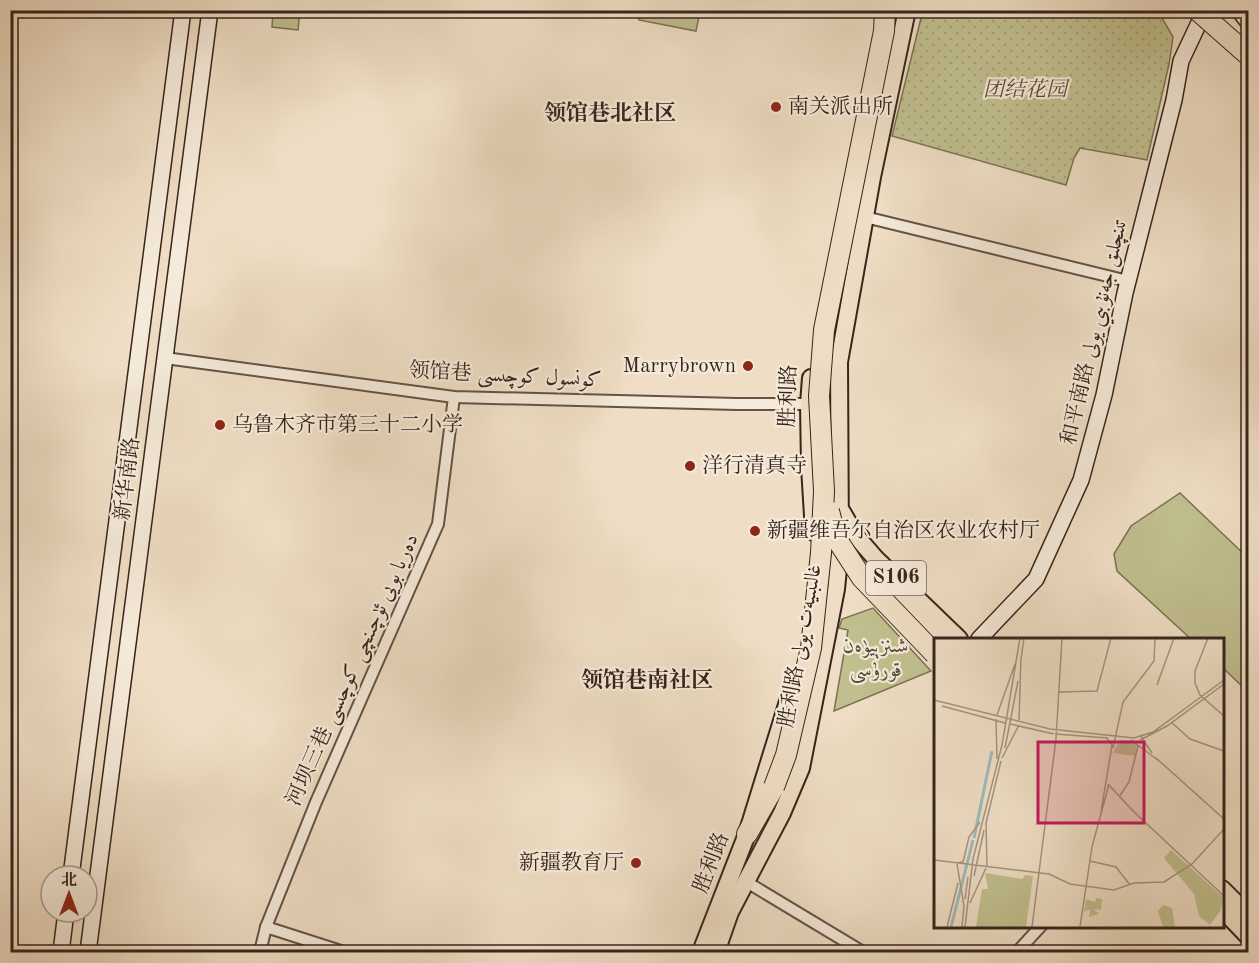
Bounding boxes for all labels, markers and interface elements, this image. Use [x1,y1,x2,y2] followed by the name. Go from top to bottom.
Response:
[983,78,1070,101] park label: 团结花园
[788,95,893,118] place label: 南关派出所
[769,100,783,114] marker: 南关派出所
[544,101,676,125] district label: 领馆巷北社区
[1057,216,1138,449] street label: 和平南路 تىنچلىق جەنۇبىي يولى
[623,356,736,377] place label: Marrybrown
[408,358,602,395] street label: 领馆巷 كونسول كوچىسى
[741,359,755,373] marker: Marrybrown
[775,364,801,428] street label: 胜利路
[232,413,463,436] place label: 乌鲁木齐市第三十二小学
[213,418,227,432] marker: 乌鲁木齐市第三十二小学
[110,436,144,522] street label: 新华南路
[702,454,807,477] place label: 洋行清真寺
[683,459,697,473] marker: 洋行清真寺
[767,519,1040,542] place label: 新疆维吾尔自治区农业农村厅
[748,524,762,538] marker: 新疆维吾尔自治区农业农村厅
[281,530,425,810] street label: 河坝三巷 دەريا بويى ئۈچىنچى كوچىسى
[866,561,926,595] road number: S106
[774,562,827,730] street label: 胜利路 غالىبىيەت يولى
[843,636,909,684] park label: شىنزېيۈەن قورۇسى
[934,638,1223,927] inset map
[581,668,713,692] district label: 领馆巷南社区
[689,829,733,896] street label: 胜利路
[519,851,624,874] place label: 新疆教育厅
[629,856,643,870] marker: 新疆教育厅
[39,864,99,924] north arrow
[61,871,77,889] text: 北

